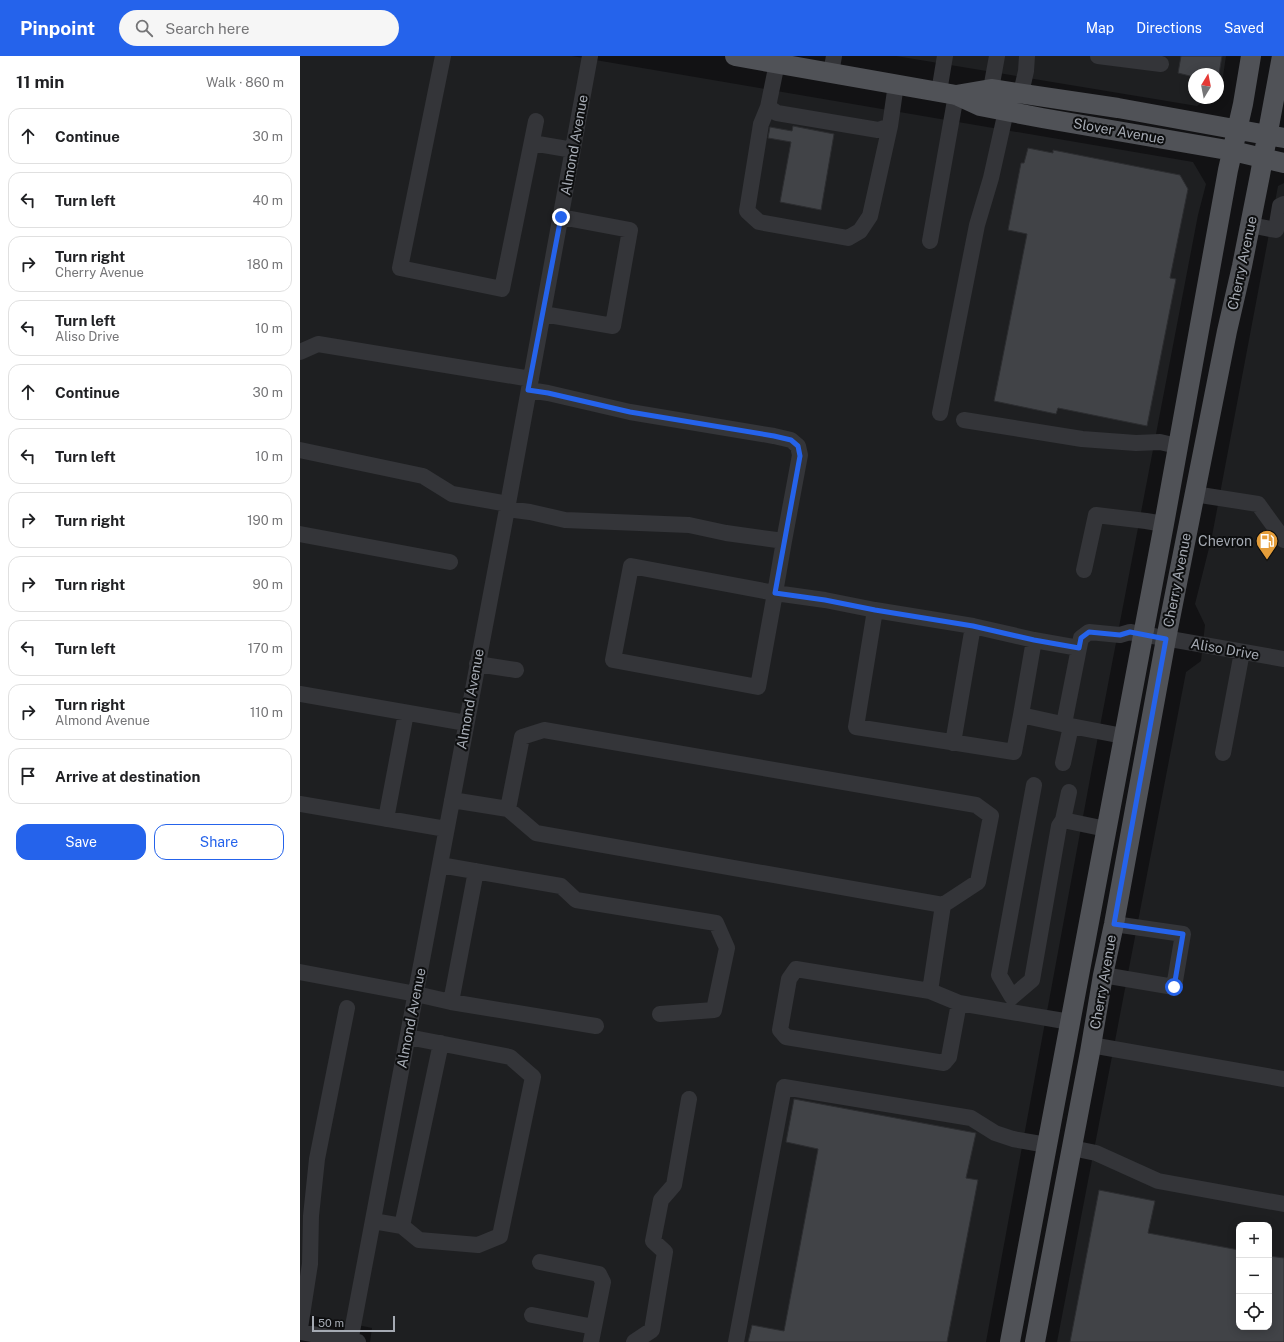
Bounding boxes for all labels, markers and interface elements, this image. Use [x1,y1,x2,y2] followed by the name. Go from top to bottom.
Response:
[119,10,399,46] search box
[20,17,95,39] text: Pinpoint
[133,17,155,39] icon: search
[165,20,249,37] text: Search here
[1086,20,1114,36] text: Map
[1136,20,1202,36] text: Directions
[1224,20,1264,36] text: Saved
[1188,68,1224,104] north arrow
[16,72,64,92] text: 11 min
[206,75,284,90] text: Walk · 860 m
[557,93,591,197] street label: Almond Avenue
[1072,115,1166,147] street label: Slover Avenue
[17,125,39,147] icon: ahead
[55,128,120,145] text: Continue
[253,129,283,144] text: 30 m
[17,189,39,211] icon: left
[55,192,116,209] text: Turn left
[252,193,283,208] text: 40 m
[552,208,570,226] route end
[1224,214,1260,311] street label: Cherry Avenue
[55,248,125,265] text: Turn right
[17,253,39,275] icon: right
[247,257,283,272] text: 180 m
[55,265,144,280] text: Cherry Avenue
[55,312,116,329] text: Turn left
[17,317,39,339] icon: left
[255,321,283,336] text: 10 m
[55,329,119,344] text: Aliso Drive
[17,381,39,403] icon: ahead
[55,384,120,401] text: Continue
[253,385,283,400] text: 30 m
[17,445,39,467] icon: left
[55,448,116,465] text: Turn left
[255,449,283,464] text: 10 m
[17,509,39,531] icon: right
[55,512,125,529] text: Turn right
[247,513,283,528] text: 190 m
[1254,528,1280,561] fuel station icon: Chevron
[1160,531,1194,628] street label: Cherry Avenue
[1198,533,1252,549] place label: Chevron
[17,573,39,595] icon: right
[55,576,125,593] text: Turn right
[253,577,283,592] text: 90 m
[1189,635,1261,663] street label: Aliso Drive
[17,637,39,659] icon: left
[55,640,116,657] text: Turn left
[248,641,283,656] text: 170 m
[453,647,487,751] street label: Almond Avenue
[55,696,125,713] text: Turn right
[17,701,39,723] icon: right
[250,705,283,720] text: 110 m
[55,713,150,728] text: Almond Avenue
[17,765,39,787] icon: arrive
[55,768,200,785] text: Arrive at destination
[16,824,146,860] button: Save
[154,824,284,860] button: Share
[1087,933,1119,1031] street label: Cherry Avenue
[393,966,429,1070] street label: Almond Avenue
[1165,978,1183,996] route start
[1236,1222,1272,1330] map controls
[1236,1222,1272,1258] button: +
[1236,1258,1272,1294] button: −
[1236,1294,1272,1330] button: locate
[312,1314,395,1333] scale bar
[318,1317,344,1329] text: 50 m

